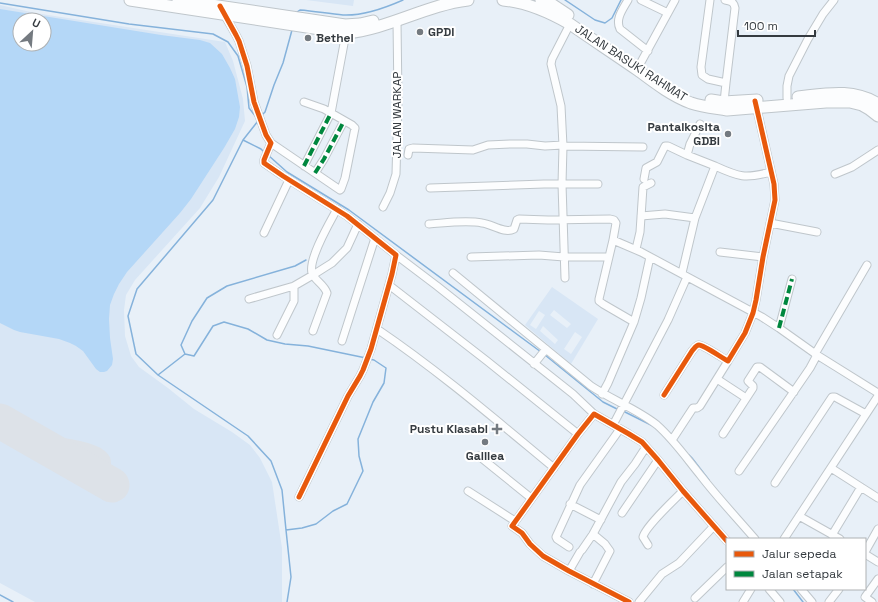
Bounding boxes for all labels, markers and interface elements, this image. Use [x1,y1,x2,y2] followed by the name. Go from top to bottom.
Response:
[12,12,52,52] north arrow
[738,12,815,38] scale bar
[30,15,43,31] text: U
[744,18,778,34] text: 100 m
[572,21,690,105] street label: JALAN BASUKI RAHMAT
[428,24,454,40] place label: GPDI
[415,27,425,37] marker: GPDI
[316,30,354,46] place label: Bethel
[303,33,313,43] marker: Bethel
[389,72,405,158] street label: JALAN WARKAP
[647,119,720,149] place label: Pantaikosita GDBI
[723,129,733,139] marker: Pantaikosita GDBI
[410,421,488,437] place label: Pustu Klasabi
[491,423,503,435] marker: Pustu Klasabi
[480,437,490,447] marker: Galilea
[466,448,504,464] place label: Galilea
[726,538,866,590] legend
[762,546,837,562] text: Jalur sepeda
[762,566,843,582] text: Jalan setapak

